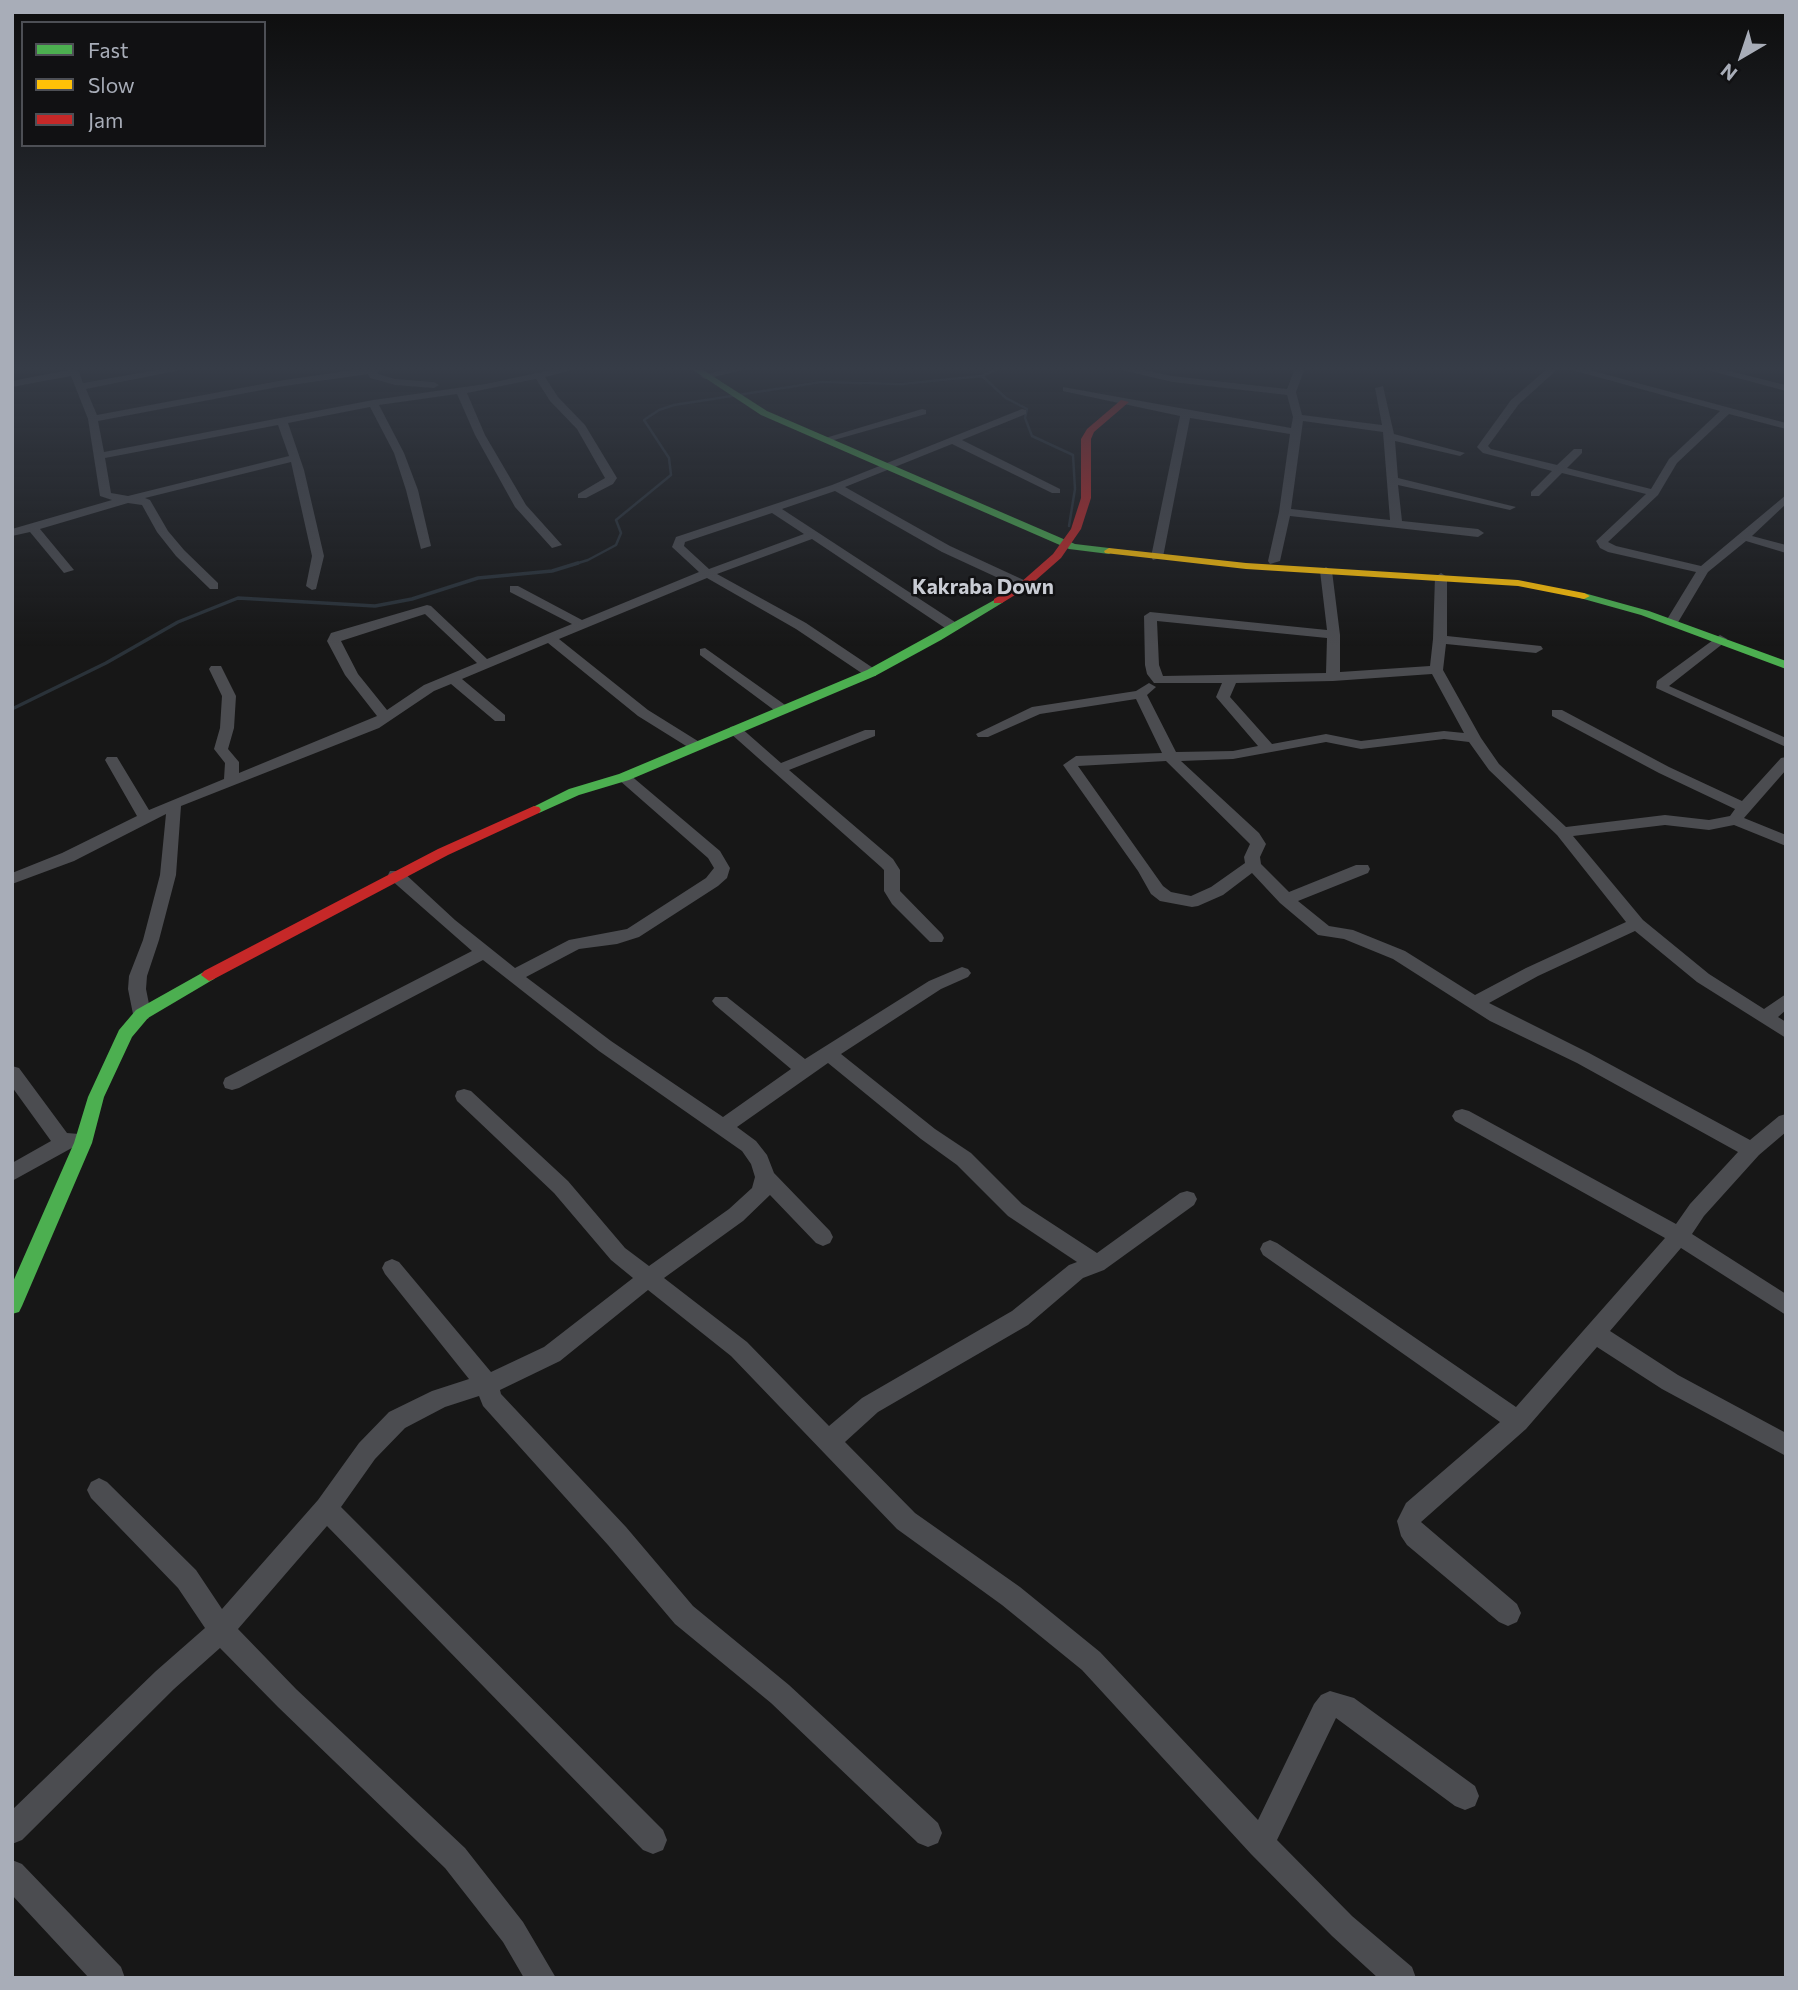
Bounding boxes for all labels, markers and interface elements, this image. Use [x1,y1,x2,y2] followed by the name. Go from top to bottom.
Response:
[21,21,266,147] legend
[1707,21,1777,91] north arrow
[88,37,129,62] text: Fast
[1716,59,1741,86] text: N
[88,72,135,97] text: Slow
[88,107,123,132] text: Jam
[912,574,1054,600] district label: Kakraba Down

